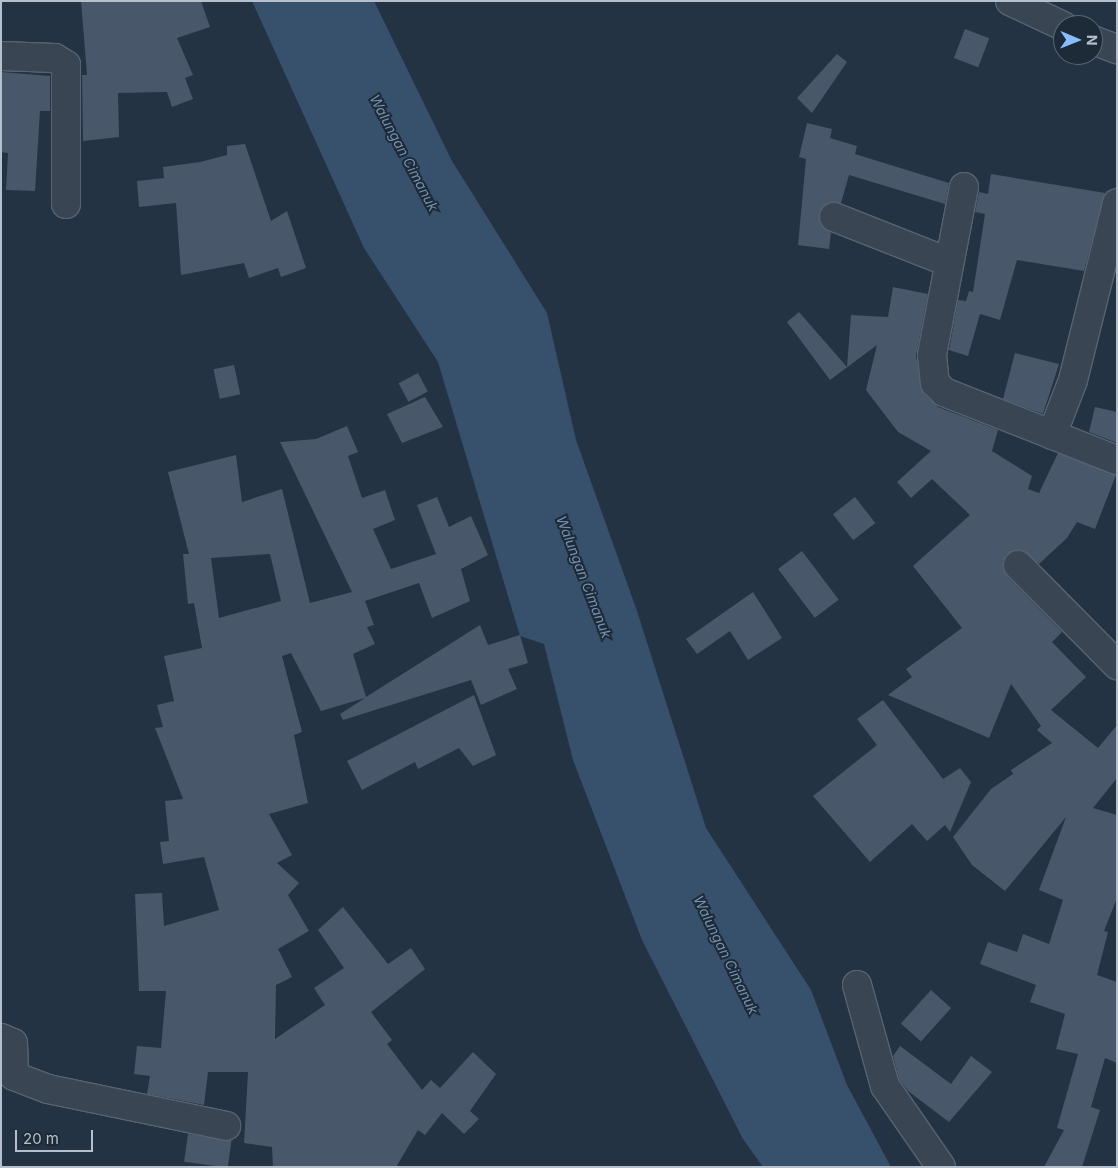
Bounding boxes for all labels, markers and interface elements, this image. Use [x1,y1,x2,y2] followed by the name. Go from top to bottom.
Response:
[1053,15,1103,65] north arrow
[1084,35,1101,46] text: N
[366,92,442,214] water label: Walungan Cimanuk
[553,513,615,641] water label: Walungan Cimanuk
[690,893,762,1017] water label: Walungan Cimanuk
[18,1120,95,1152] scale bar
[23,1129,59,1148] text: 20 m

